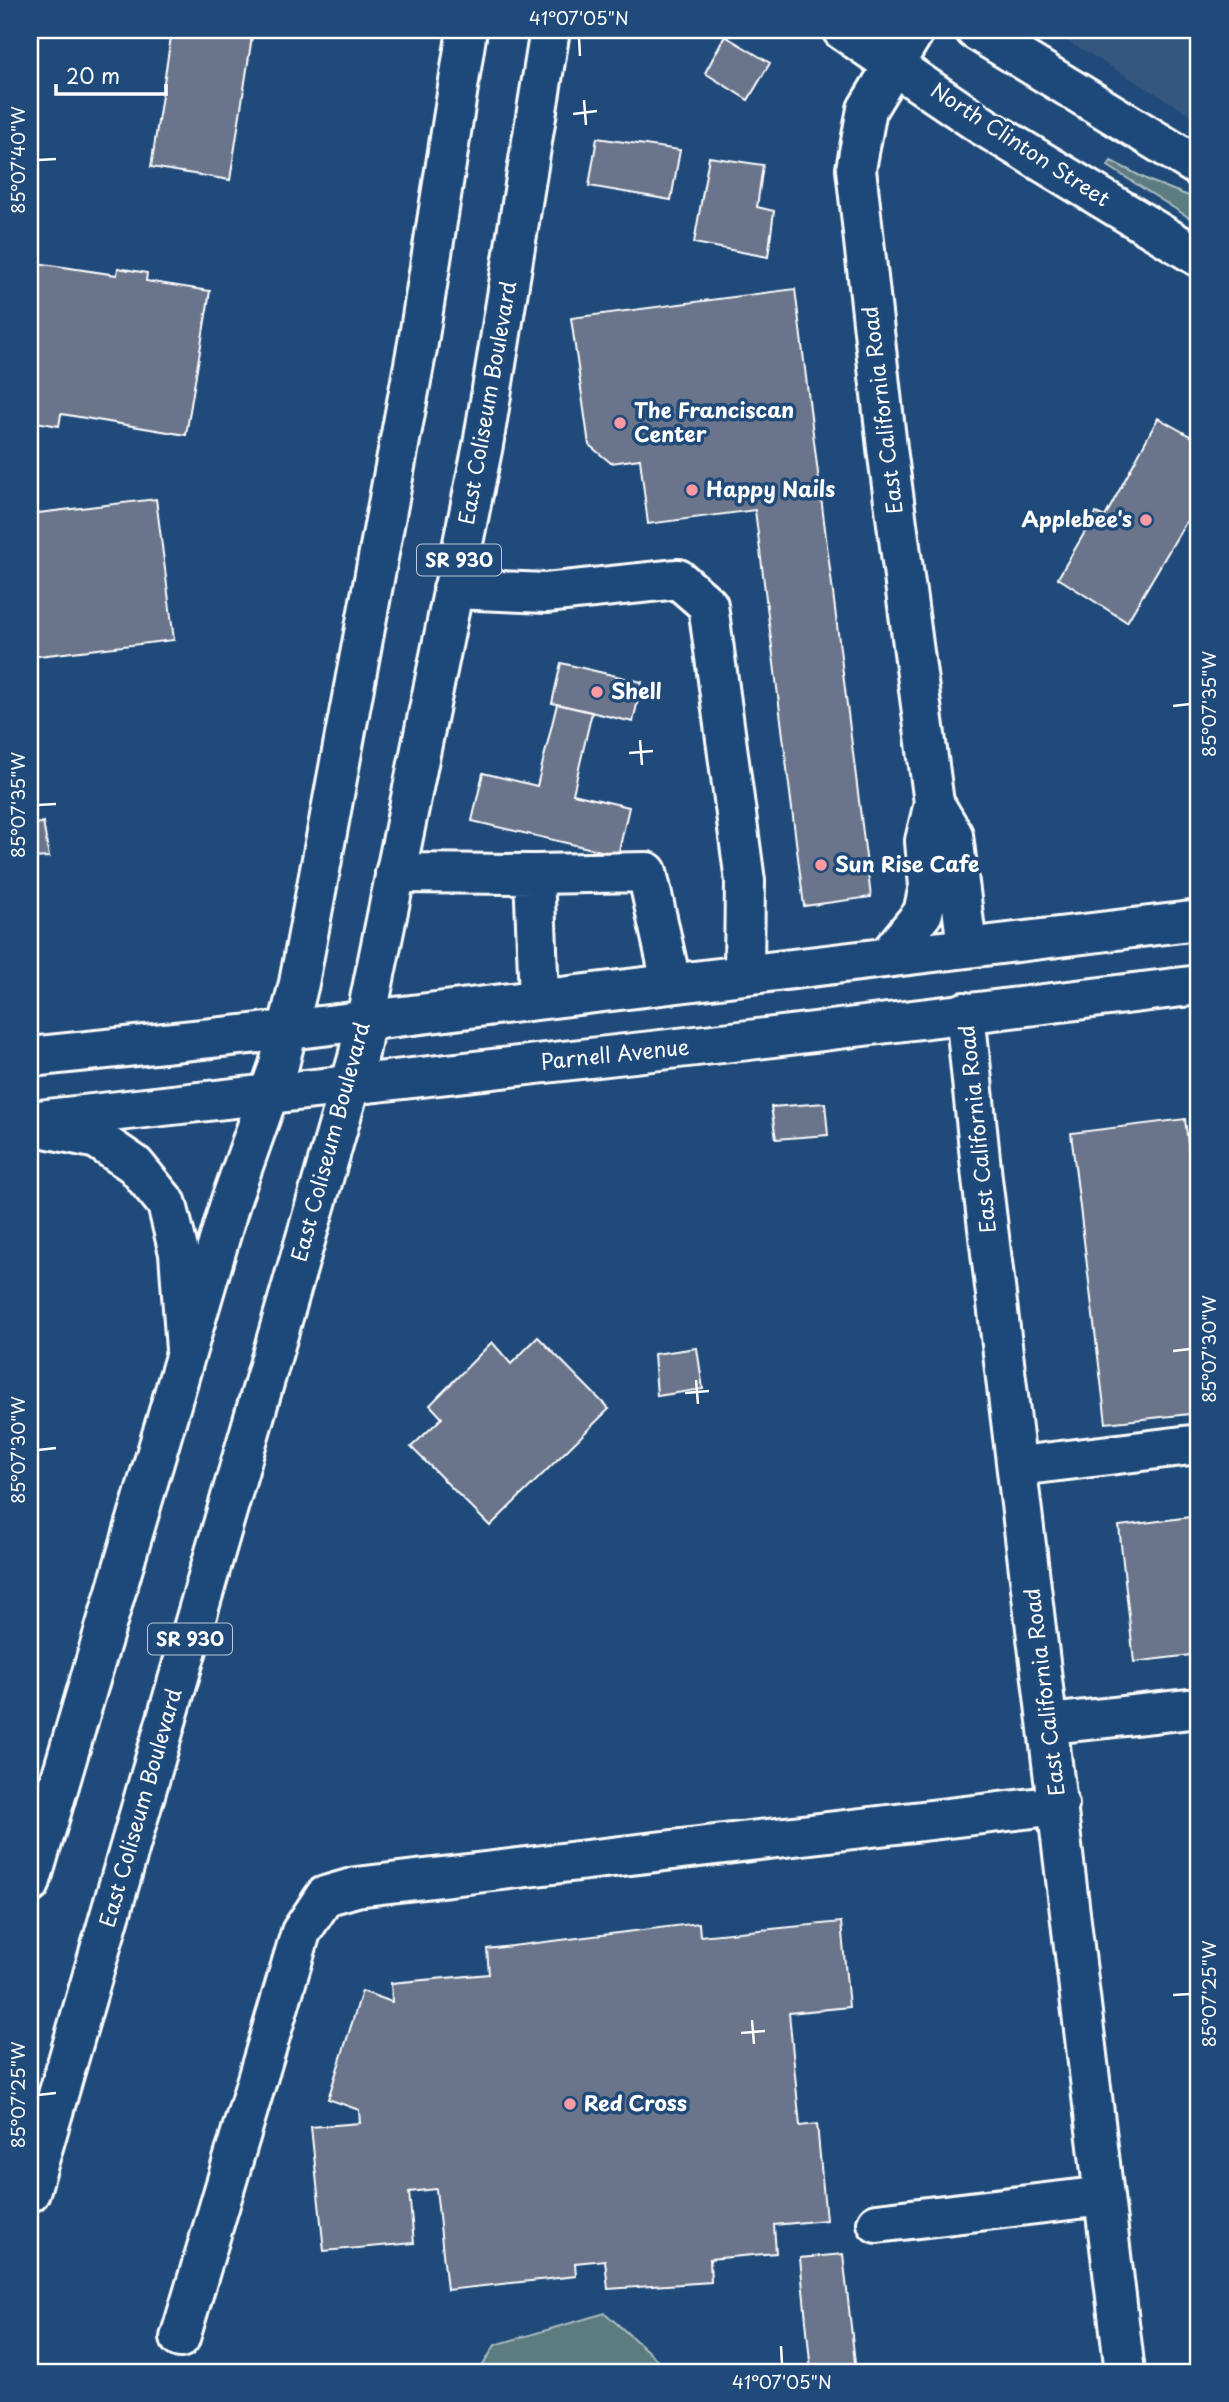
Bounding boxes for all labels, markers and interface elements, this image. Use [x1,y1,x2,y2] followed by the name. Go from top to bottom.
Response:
[529,4,629,31] text: 41°07'05"N
[56,52,166,96] scale bar
[66,59,120,91] text: 20 m
[925,73,1117,213] street label: North Clinton Street
[4,106,31,214] text: 85°07'40"W
[449,278,523,527] street label: East Coliseum Boulevard
[852,304,910,516] street label: East California Road
[634,393,794,449] place label: The Franciscan Center
[612,415,628,431] marker: The Franciscan Center
[706,472,835,504] place label: Happy Nails
[684,482,700,498] marker: Happy Nails
[1021,502,1132,534] place label: Applebee's
[1138,512,1154,528] marker: Applebee's
[417,544,501,576] road number: SR 930
[1195,651,1222,757] text: 85°07'35"W
[611,674,662,706] place label: Shell
[589,684,605,700] marker: Shell
[4,752,31,858] text: 85°07'35"W
[835,847,980,879] place label: Sun Rise Cafe
[813,857,829,873] marker: Sun Rise Cafe
[282,1018,377,1265] street label: East Coliseum Boulevard
[949,1023,1003,1235] street label: East California Road
[539,1029,691,1077] street label: Parnell Avenue
[1195,1295,1222,1403] text: 85°07'30"W
[4,1396,31,1504] text: 85°07'30"W
[1014,1586,1072,1798] street label: East California Road
[148,1624,232,1654] road number: SR 930
[90,1684,189,1931] street label: East Coliseum Boulevard
[1195,1940,1222,2047] text: 85°07'25"W
[4,2041,31,2148] text: 85°07'25"W
[584,2086,687,2118] place label: Red Cross
[562,2096,578,2112] marker: Red Cross
[732,2368,832,2395] text: 41°07'05"N

